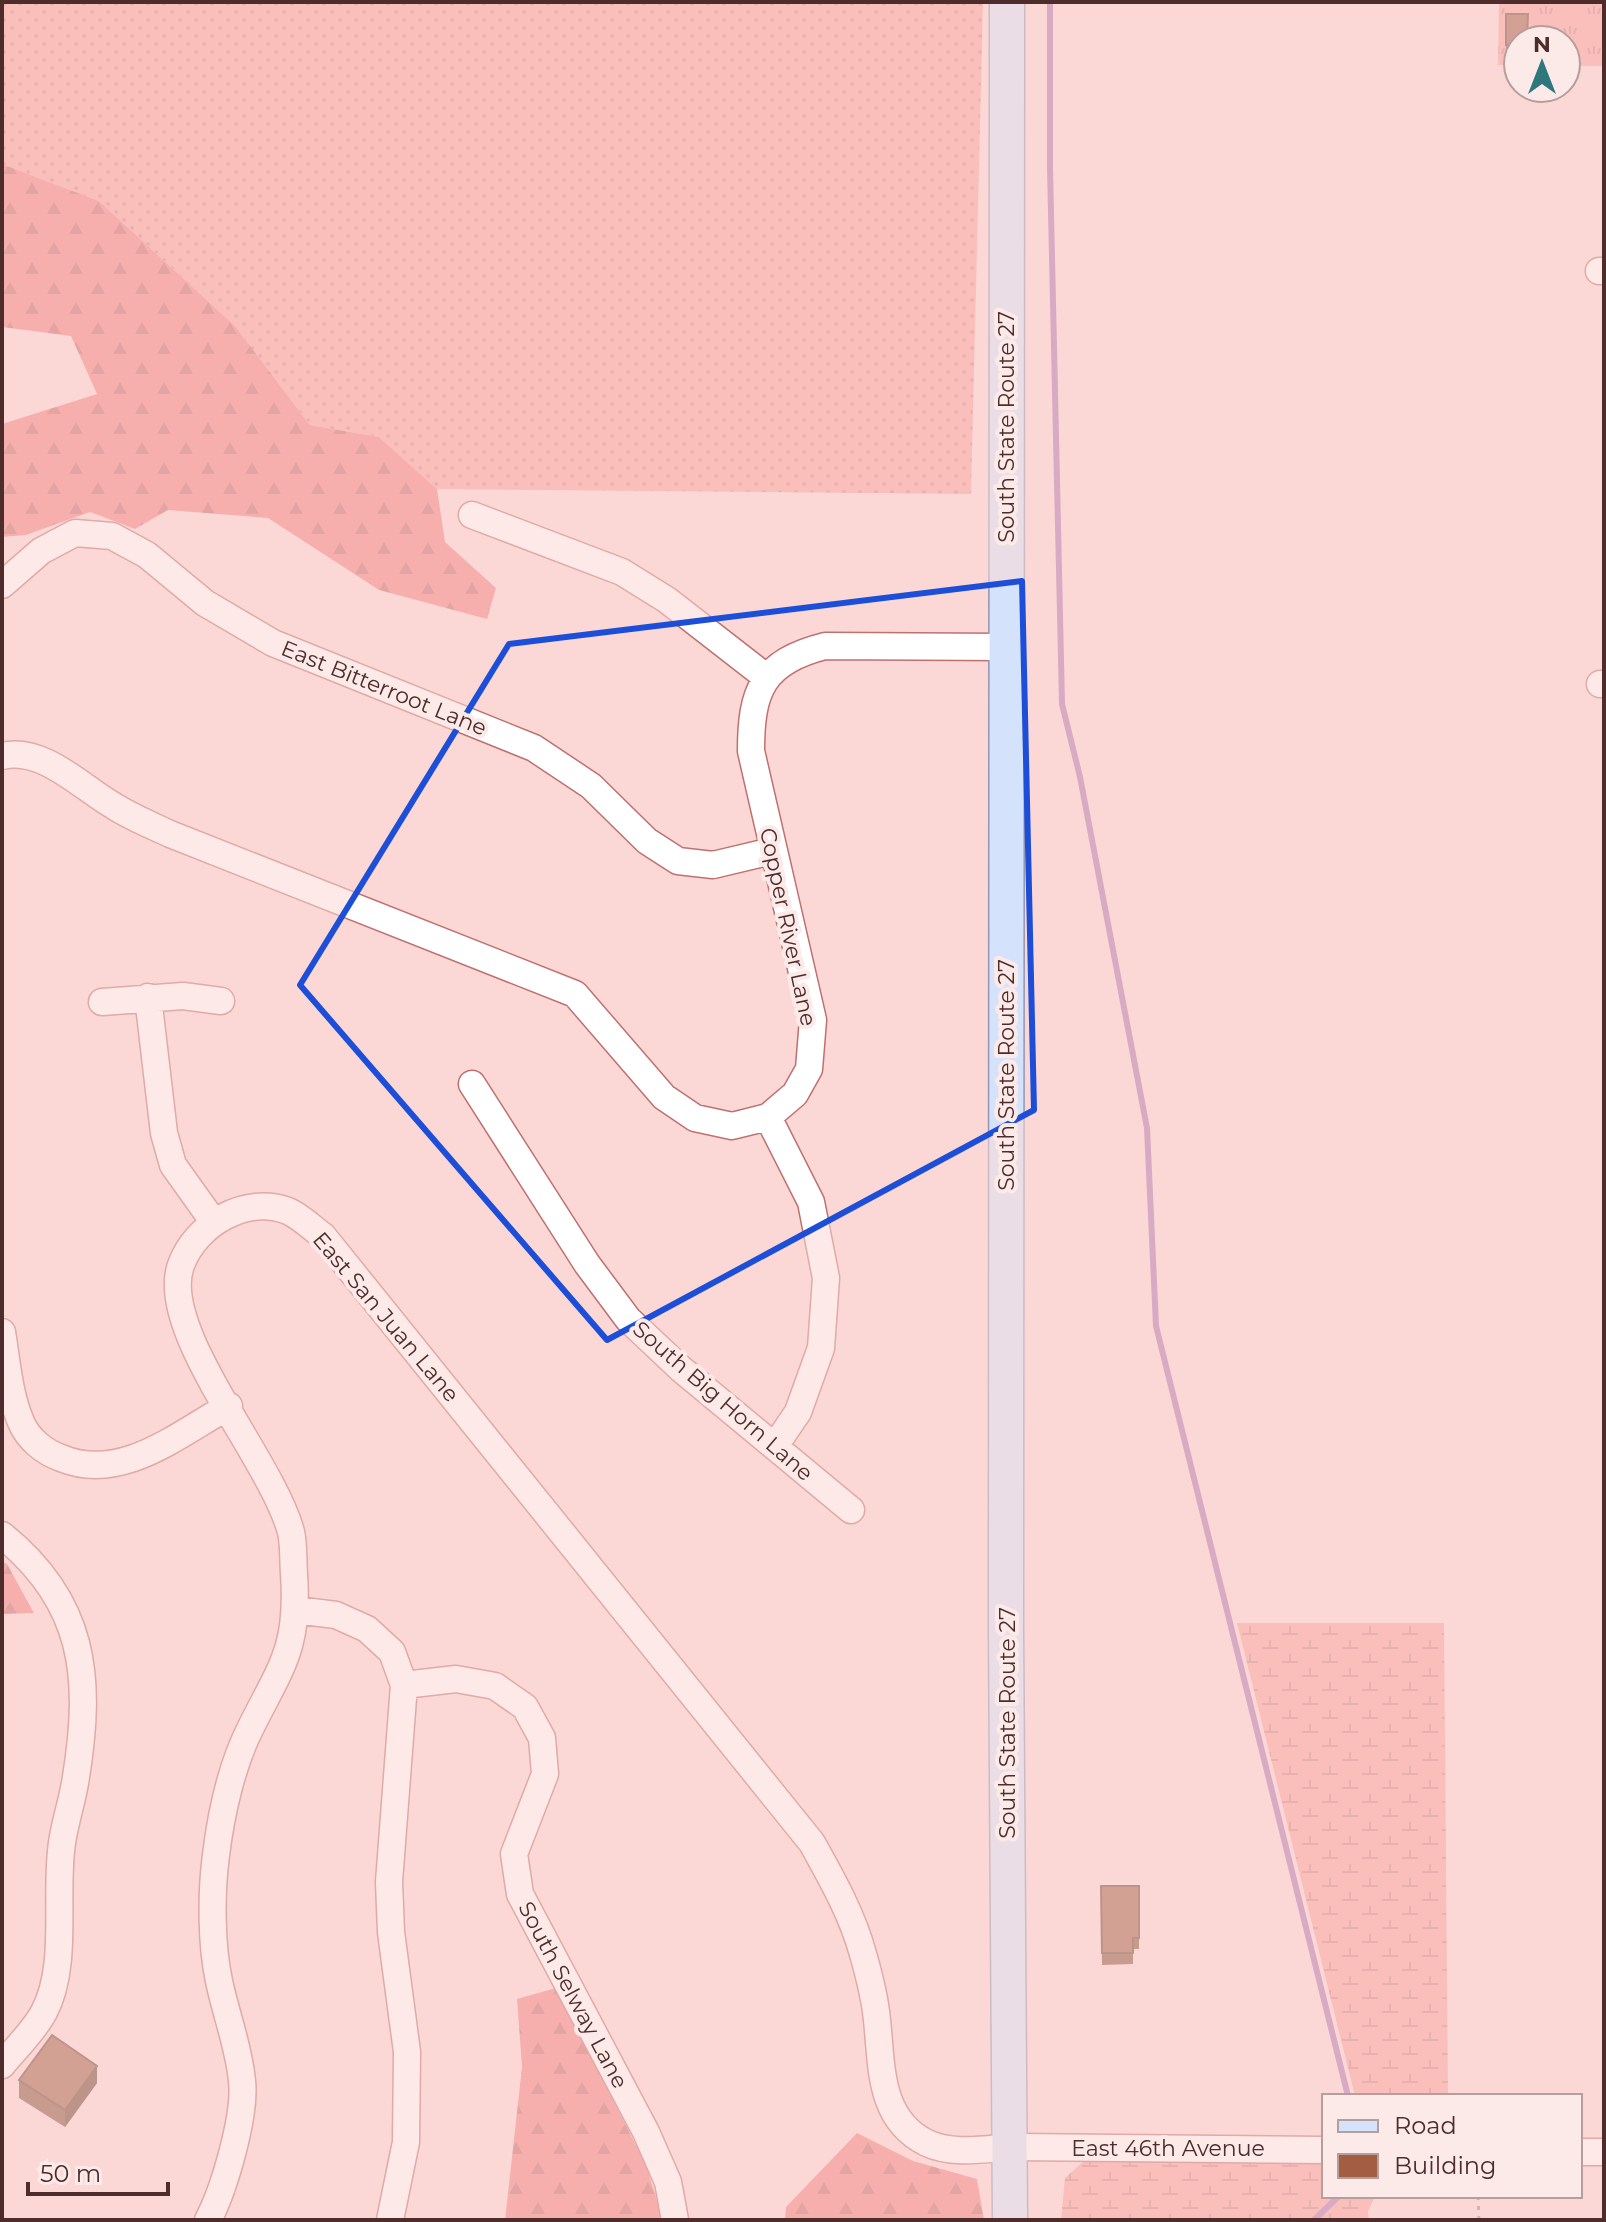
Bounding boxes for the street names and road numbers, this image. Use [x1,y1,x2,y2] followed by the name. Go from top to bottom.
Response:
[993,311,1020,543] street label: South State Route 27
[277,634,491,742] street label: East Bitterroot Lane
[754,825,822,1029] street label: Copper River Lane
[993,959,1020,1191] street label: South State Route 27
[307,1226,465,1408] street label: East San Juan Lane
[627,1315,819,1487] street label: South Big Horn Lane
[994,1607,1021,1839] street label: South State Route 27
[512,1897,634,2093] street label: South Selway Lane
[1071,2135,1265,2162] street label: East 46th Avenue

